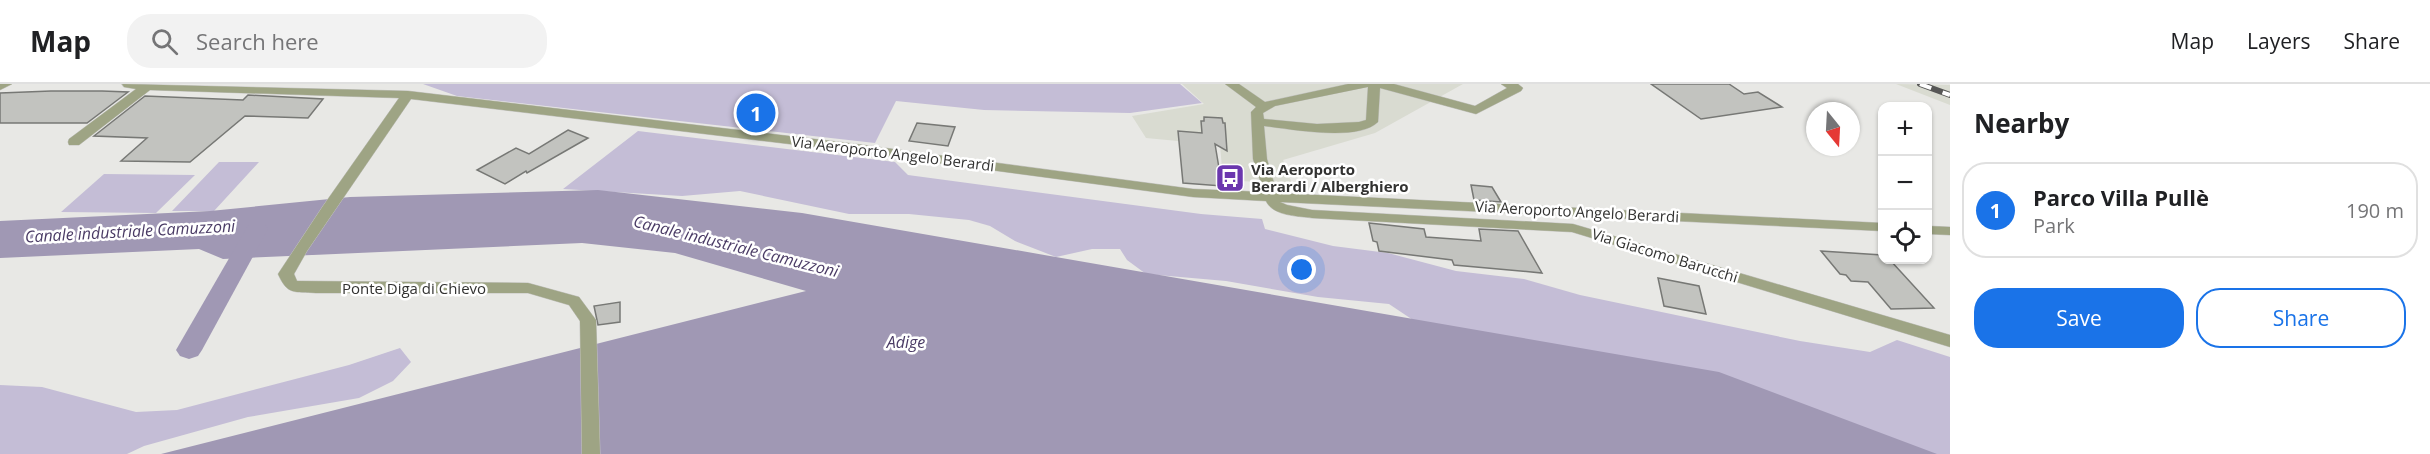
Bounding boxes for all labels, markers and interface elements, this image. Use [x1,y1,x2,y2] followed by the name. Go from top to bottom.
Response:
[127,14,547,68] search box
[30,22,91,60] text: Map
[148,25,181,58] icon: search
[196,26,319,56] text: Search here
[2171,27,2214,55] text: Map
[2247,27,2311,55] text: Layers
[2344,27,2400,55] text: Share
[736,90,776,135] pin: 1
[1806,102,1860,156] north arrow
[1878,102,1932,264] map controls
[1878,102,1932,156] button: +
[1974,105,2069,141] text: Nearby
[790,131,996,175] street label: Via Aeroporto Angelo Berardi
[1878,156,1932,210] button: −
[1251,159,1409,196] place label: Via Aeroporto Berardi / Alberghiero
[1214,162,1246,194] bus stop icon: Via Aeroporto Berardi / Alberghiero
[2033,182,2209,212] text: Parco Villa Pullè
[1474,196,1680,226] street label: Via Aeroporto Angelo Berardi
[1990,197,2001,224] text: 1
[2346,197,2404,224] text: 190 m
[631,210,842,282] water label: Canale industriale Camuzzoni
[1878,210,1932,264] button: locate
[2033,212,2075,239] text: Park
[24,214,237,247] water label: Canale industriale Camuzzoni
[1590,223,1740,287] street label: Via Giacomo Barucchi
[1287,255,1316,284] your location
[342,278,486,298] street label: Ponte Diga di Chievo
[1974,288,2184,348] button: Save
[2196,288,2406,348] button: Share
[886,331,925,353] water label: Adige

